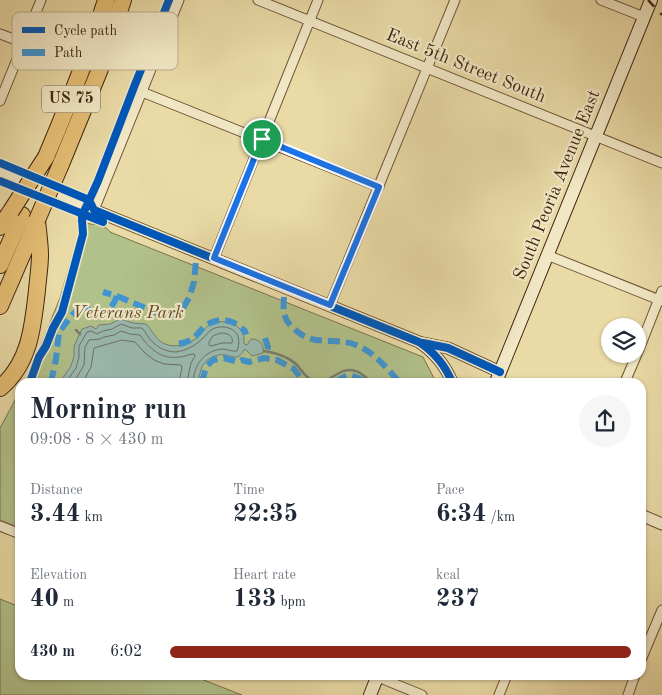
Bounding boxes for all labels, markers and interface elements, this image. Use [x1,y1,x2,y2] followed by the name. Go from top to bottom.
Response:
[12,12,178,70] legend
[54,24,117,38] text: Cycle path
[384,26,549,106] street label: East 5th Street South
[54,46,83,60] text: Path
[42,86,100,112] road number: US 75
[511,87,603,283] street label: South Peoria Avenue East
[241,118,283,160] pin
[248,125,276,153] icon: arrive
[72,304,184,322] park label: Veterans Park
[601,318,646,363] map controls
[601,318,646,363] button: layers
[579,395,631,447] button: share
[30,397,187,425] text: Morning run
[30,432,163,448] text: 09:08 · 8 × 430 m
[30,483,83,497] text: Distance
[233,483,264,497] text: Time
[436,483,464,497] text: Pace
[30,502,81,527] text: 3.44
[233,502,298,527] text: 22:35
[436,502,487,527] text: 6:34
[81,510,103,524] text: km
[487,510,515,524] text: /km
[30,568,87,582] text: Elevation
[233,568,296,582] text: Heart rate
[436,568,460,582] text: kcal
[30,587,59,612] text: 40
[233,587,277,612] text: 133
[436,587,480,612] text: 237
[59,595,74,609] text: m
[277,595,306,609] text: bpm
[30,644,75,660] text: 430 m
[110,644,142,660] text: 6:02

